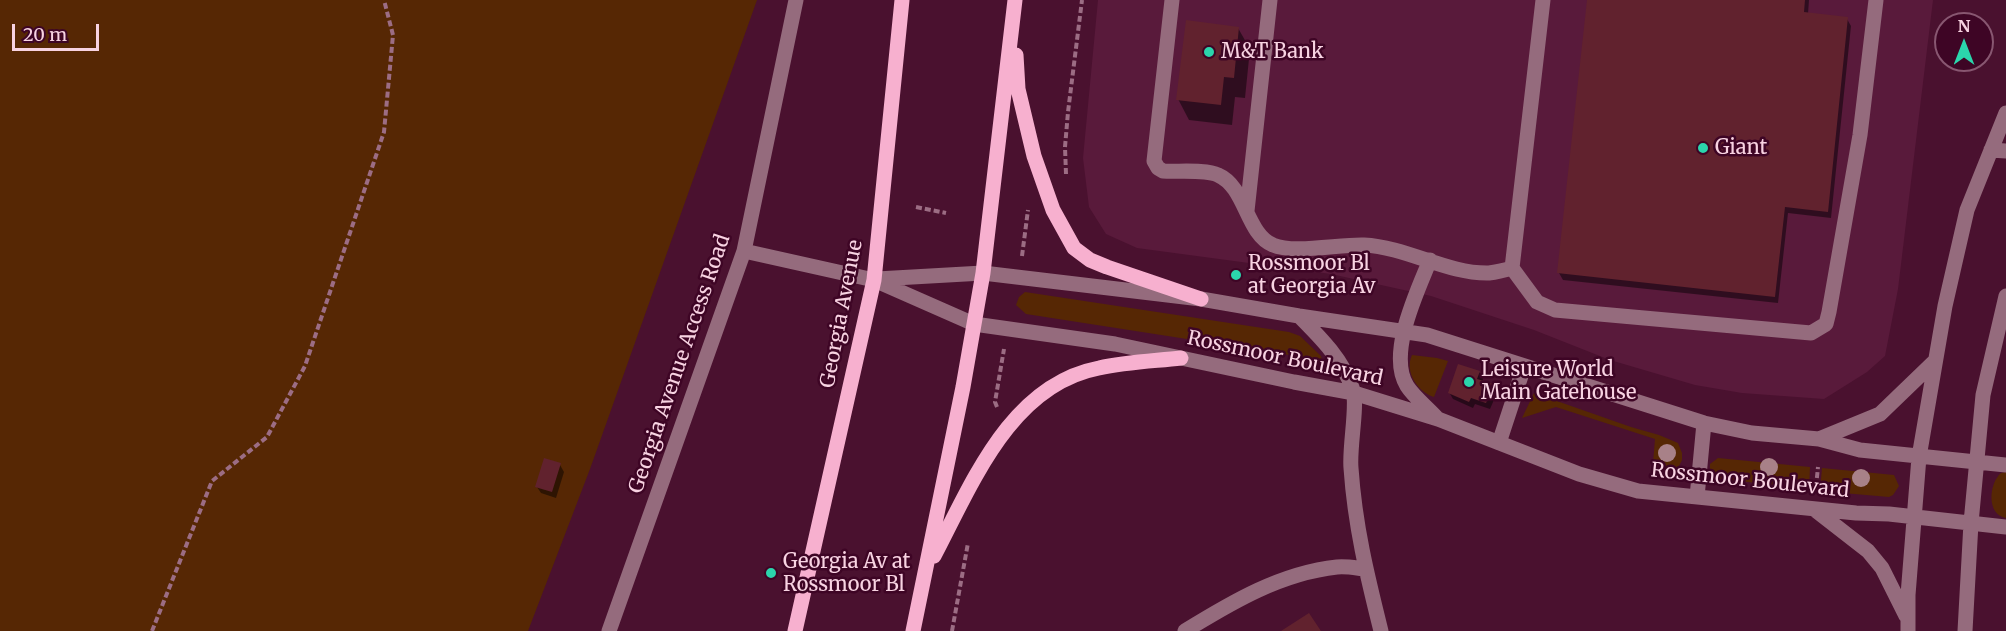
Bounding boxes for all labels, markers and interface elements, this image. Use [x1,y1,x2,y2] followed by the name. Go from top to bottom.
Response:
[15,12,102,50] scale bar
[1934,12,1994,72] north arrow
[1958,16,1970,36] text: N
[23,23,67,46] text: 20 m
[1221,40,1324,64] place label: M&T Bank
[1202,45,1216,59] marker: M&T Bank
[1715,136,1767,160] place label: Giant
[1696,141,1710,155] marker: Giant
[624,231,736,497] street label: Georgia Avenue Access Road
[816,238,868,390] street label: Georgia Avenue
[1248,252,1375,299] place label: Rossmoor Bl at Georgia Av
[1229,268,1243,282] marker: Rossmoor Bl at Georgia Av
[1185,327,1385,391] street label: Rossmoor Boulevard
[1481,358,1636,405] place label: Leisure World Main Gatehouse
[1462,375,1476,389] marker: Leisure World Main Gatehouse
[1650,459,1850,503] street label: Rossmoor Boulevard
[783,550,910,597] place label: Georgia Av at Rossmoor Bl
[764,566,778,580] marker: Georgia Av at Rossmoor Bl

